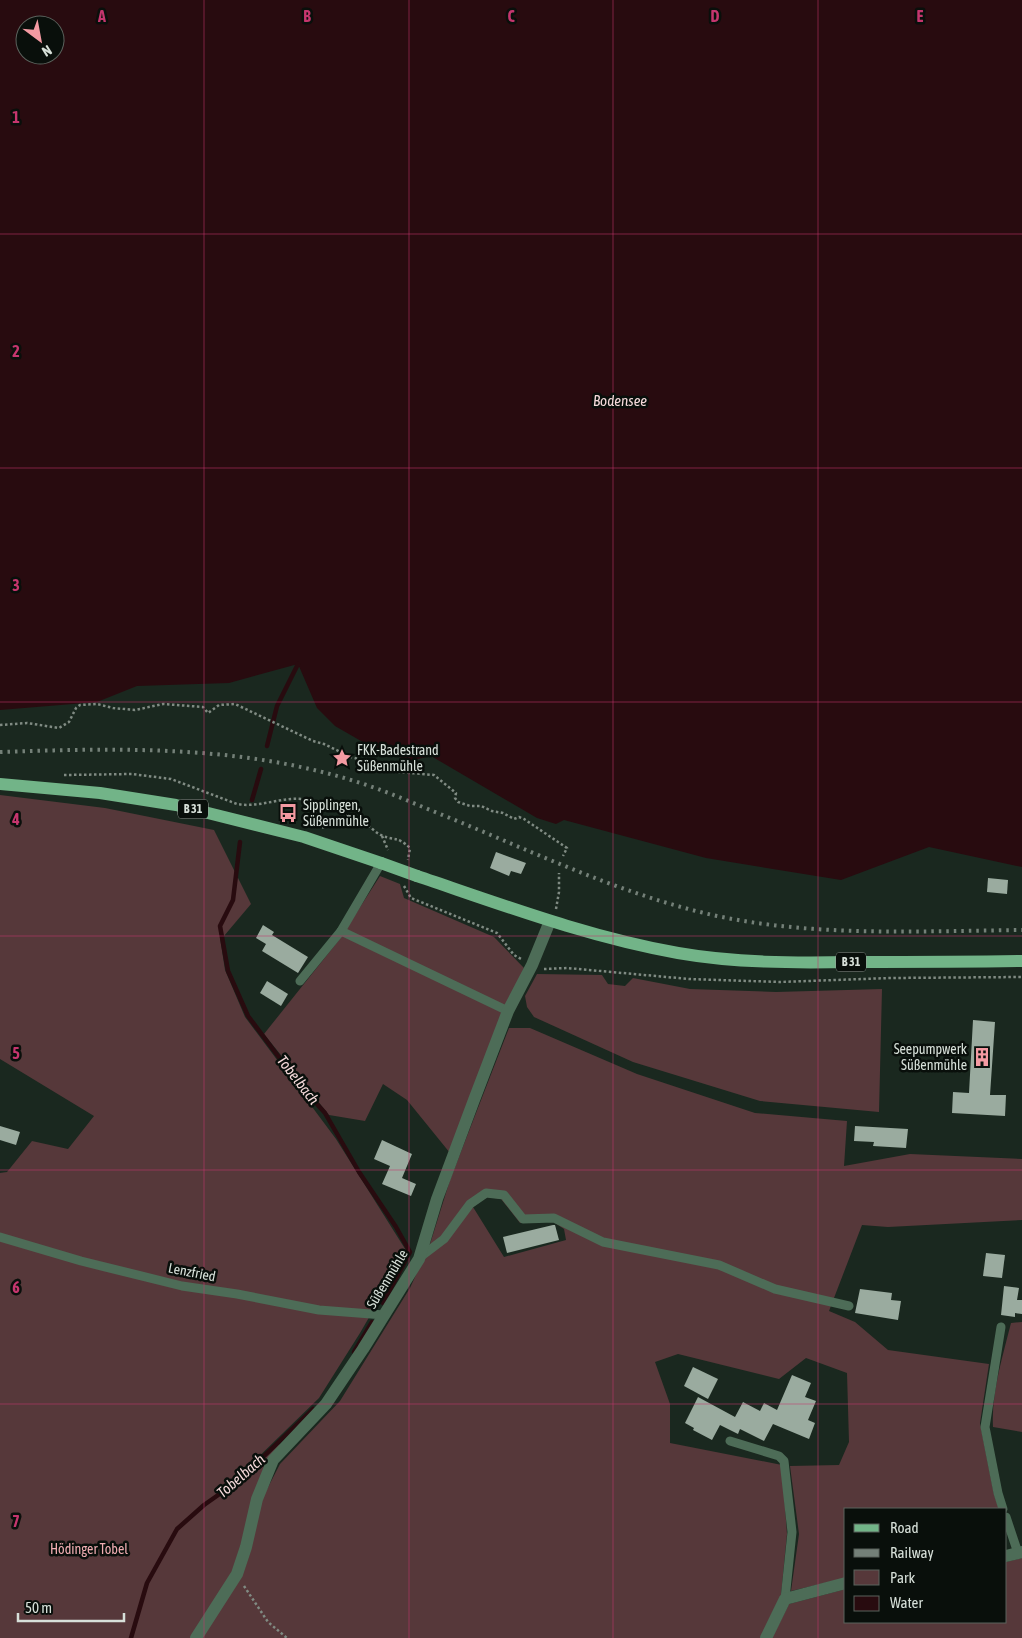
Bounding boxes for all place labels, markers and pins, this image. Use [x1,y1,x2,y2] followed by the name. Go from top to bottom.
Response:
[357,742,439,774] place label: FKK-Badestrand Süßenmühle
[331,747,353,769] place icon: FKK-Badestrand Süßenmühle
[303,797,369,829] place label: Sipplingen, Süßenmühle
[277,802,299,824] bus stop icon: Sipplingen, Süßenmühle
[894,1041,967,1073] place label: Seepumpwerk Süßenmühle
[971,1046,993,1068] building icon: Seepumpwerk Süßenmühle

